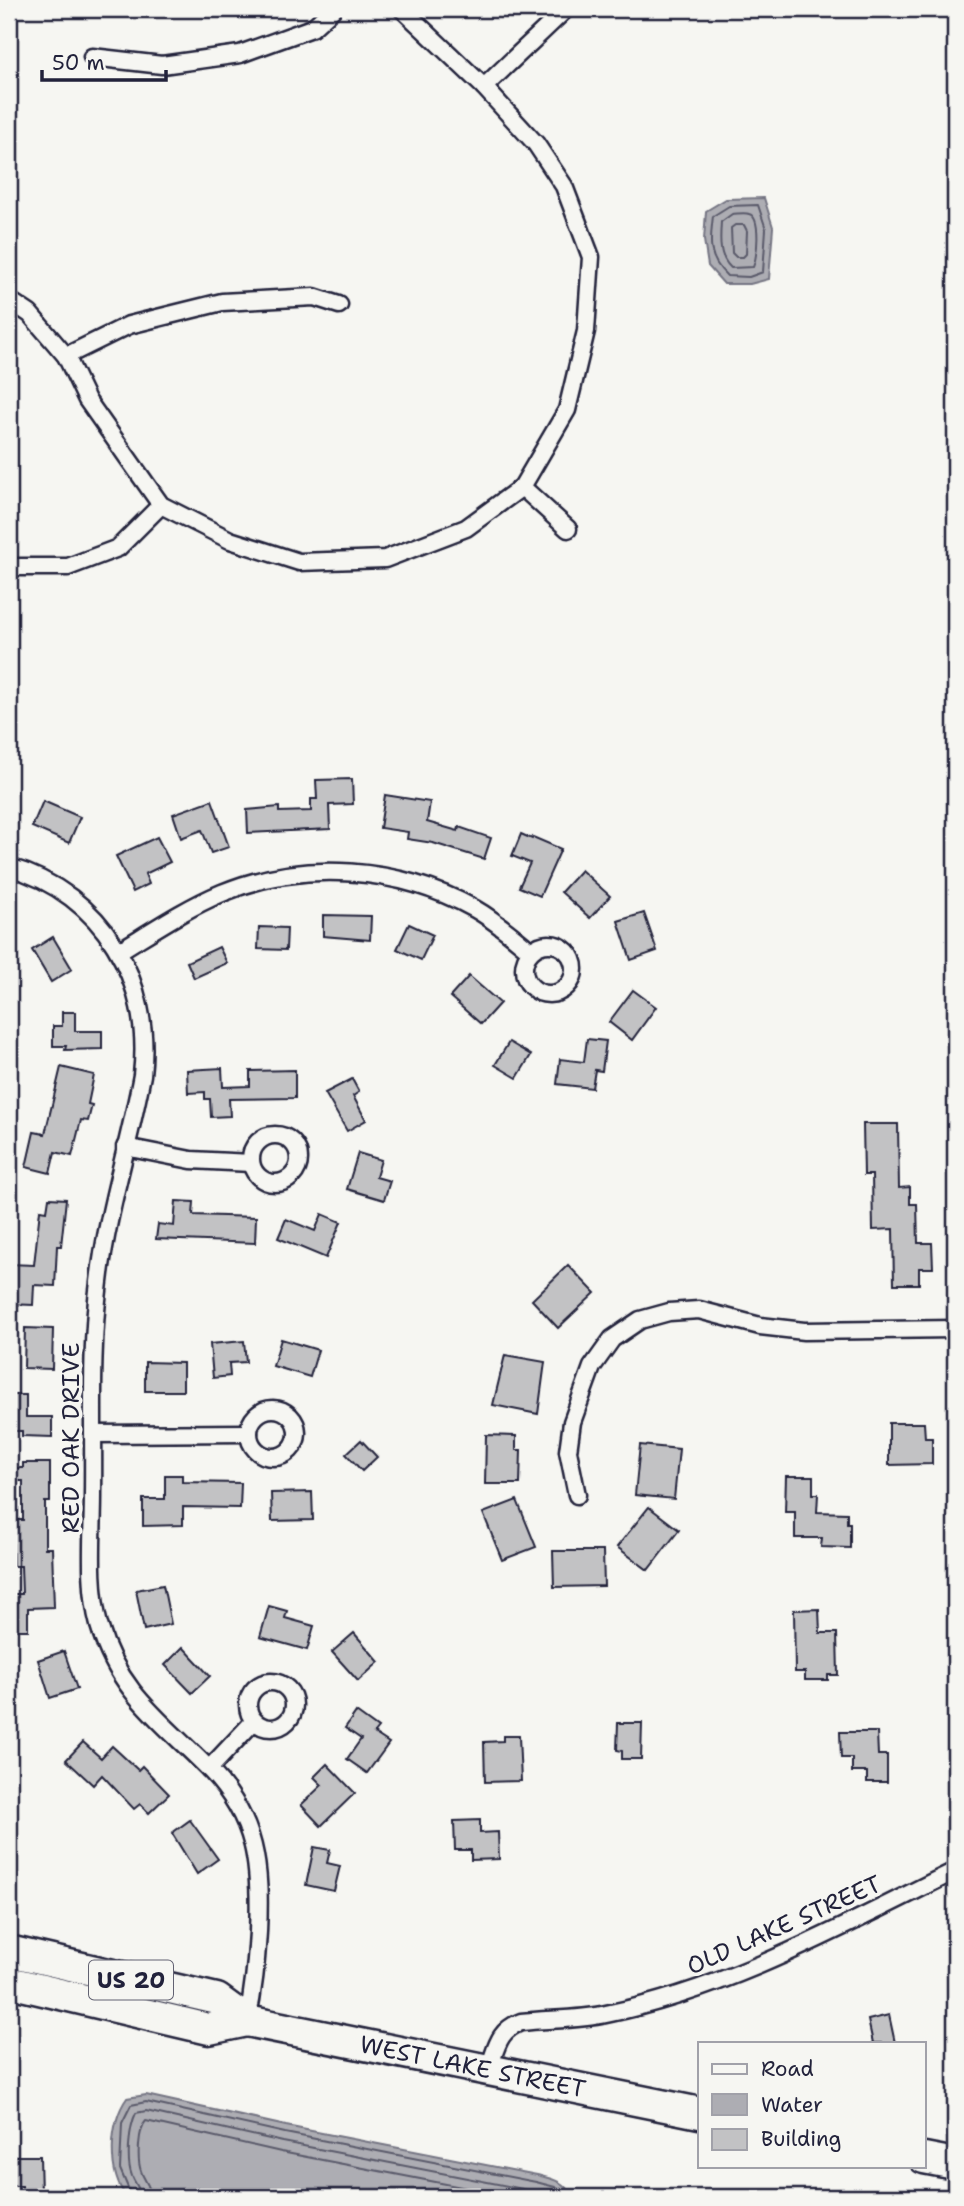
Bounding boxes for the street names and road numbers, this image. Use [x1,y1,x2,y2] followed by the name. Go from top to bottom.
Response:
[55,1343,87,1533] street label: RED OAK DRIVE
[682,1868,886,1982] street label: OLD LAKE STREET
[89,1960,173,1999] road number: US 20
[357,2028,589,2105] street label: WEST LAKE STREET

